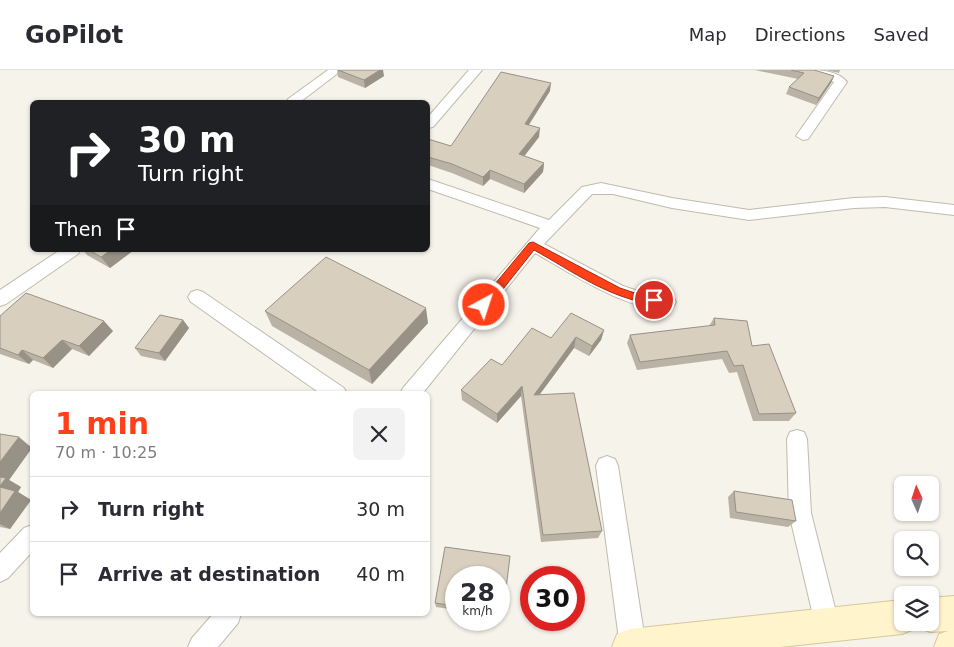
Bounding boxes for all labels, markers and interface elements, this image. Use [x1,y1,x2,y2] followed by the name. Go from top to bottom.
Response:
[25,21,123,49] text: GoPilot
[689,24,727,45] text: Map
[755,24,845,45] text: Directions
[873,24,929,45] text: Saved
[55,120,120,185] icon: right
[138,120,235,160] text: 30 m
[138,161,243,186] text: Turn right
[112,215,140,243] icon: arrive
[55,218,102,240] text: Then
[457,278,509,330] position arrow
[633,279,675,321] pin
[640,286,668,314] icon: arrive
[55,406,149,441] text: 1 min
[353,408,405,460] button: close
[55,443,157,462] text: 70 m · 10:25
[894,476,939,521] north arrow
[894,476,939,631] map controls
[55,495,83,523] icon: right
[98,498,204,520] text: Turn right
[356,498,405,520] text: 30 m
[894,531,939,576] button: search
[55,560,83,588] icon: arrive
[98,563,320,585] text: Arrive at destination
[356,563,405,585] text: 40 m
[520,566,585,631] speed limit sign: 30
[460,578,495,607] text: 28
[894,586,939,631] button: layers
[462,604,493,618] text: km/h

